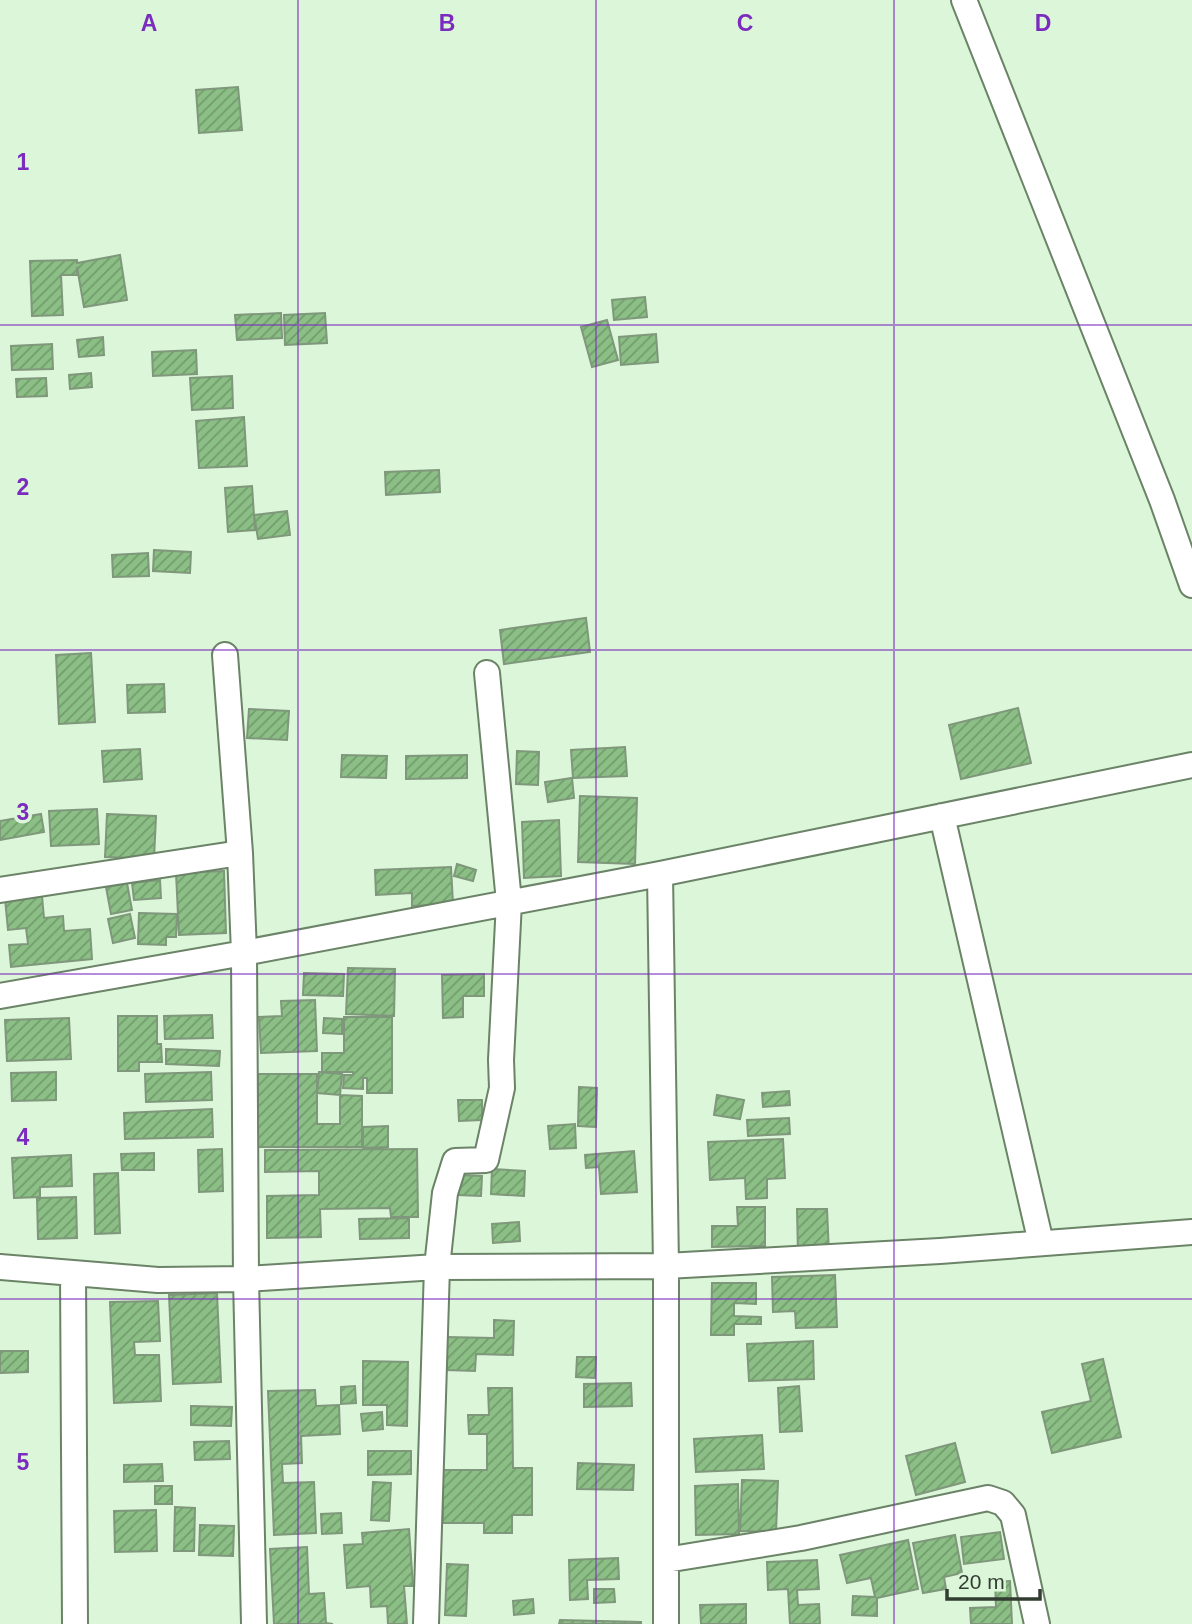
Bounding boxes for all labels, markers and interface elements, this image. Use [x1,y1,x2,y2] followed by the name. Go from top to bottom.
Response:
[141,10,157,36] text: A
[439,10,455,36] text: B
[737,10,753,36] text: C
[1035,10,1051,36] text: D
[17,149,30,175] text: 1
[17,474,29,500] text: 2
[17,799,29,825] text: 3
[17,1124,30,1150] text: 4
[17,1449,30,1475] text: 5
[947,1558,1040,1602] scale bar
[958,1570,1005,1593] text: 20 m

